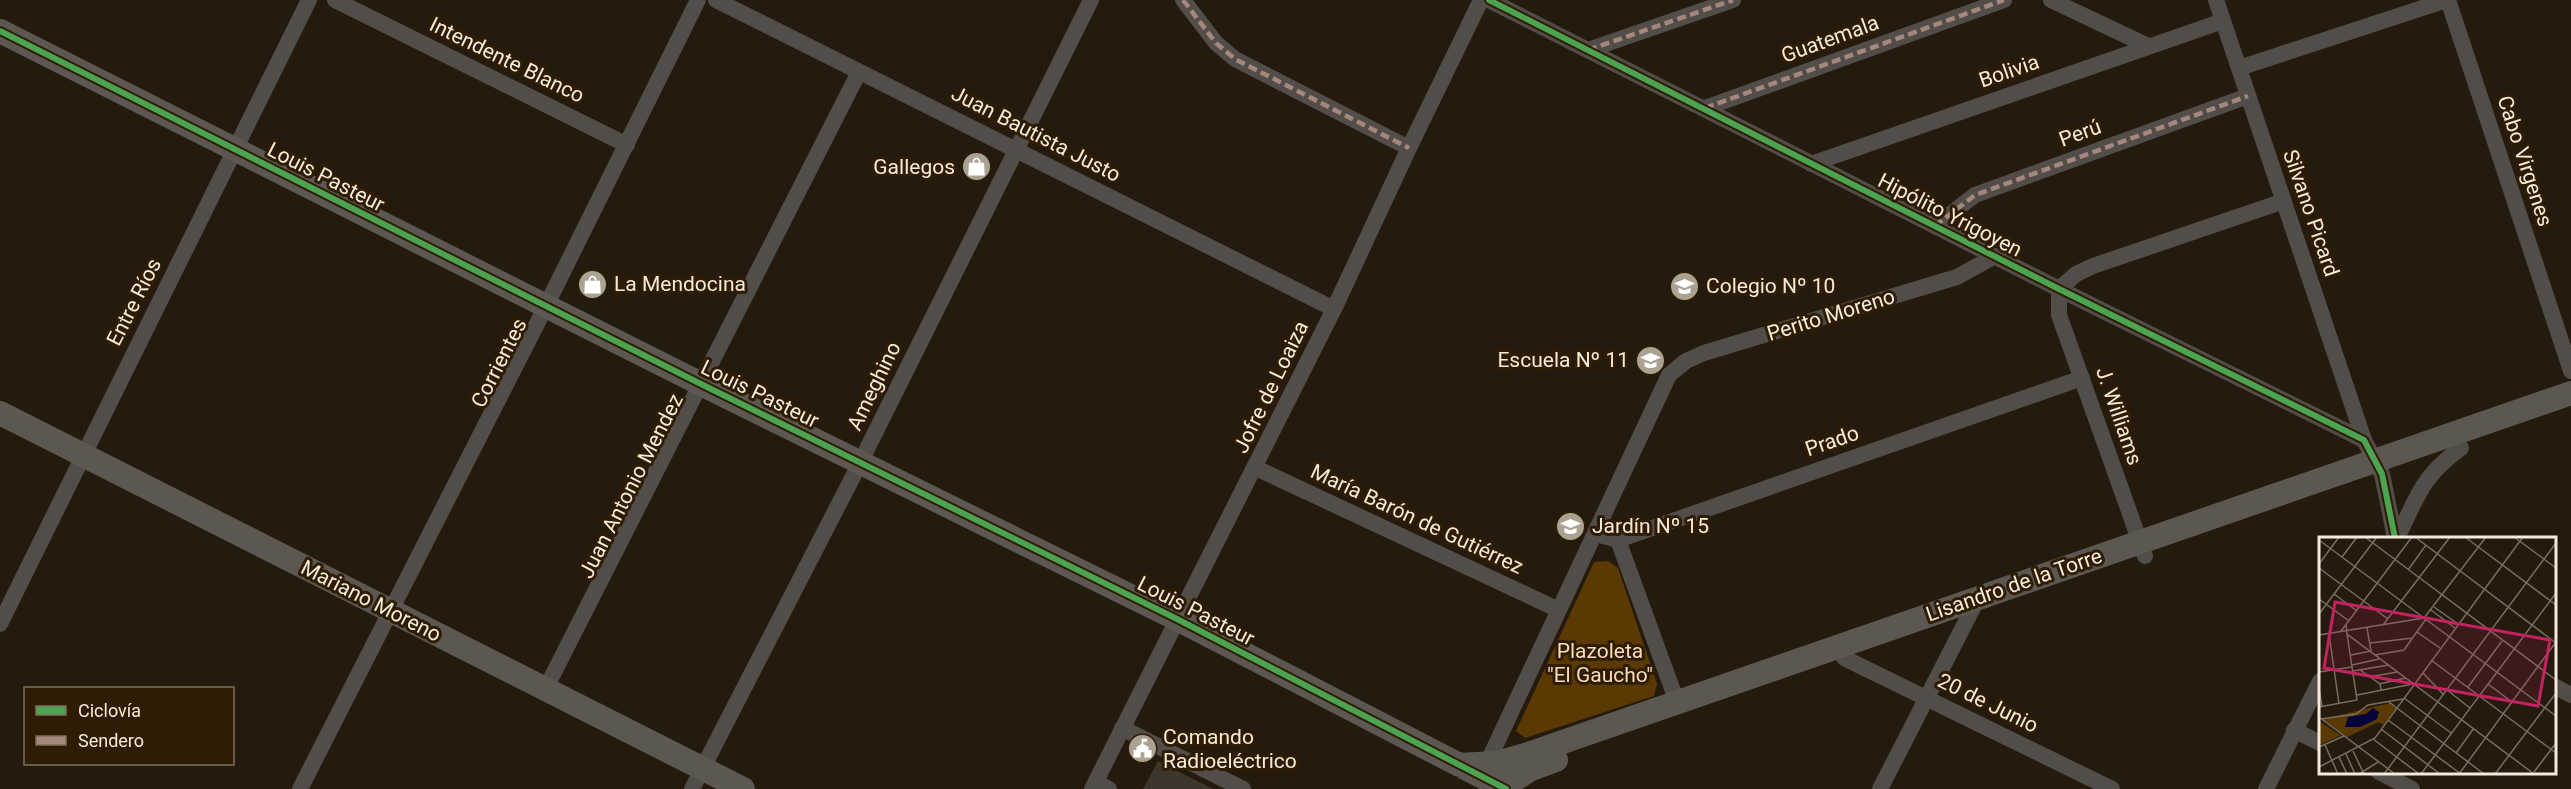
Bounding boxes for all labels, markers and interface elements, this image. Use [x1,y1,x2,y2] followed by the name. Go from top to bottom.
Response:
[1778,10,1882,68] street label: Guatemala
[426,12,588,108] street label: Intendente Blanco
[1976,50,2042,92] street label: Bolivia
[947,81,1125,187] street label: Juan Bautista Justo
[2493,93,2557,229] street label: Cabo Virgenes
[2056,114,2104,152] street label: Perú
[263,137,389,217] street label: Louis Pasteur
[2278,146,2344,280] street label: Silvano Picard
[960,151,992,183] shop icon: Gallegos
[873,155,955,179] place label: Gallegos
[1874,168,2026,262] street label: Hipólito Yrigoyen
[102,254,166,350] street label: Entre Ríos
[577,268,609,300] shop icon: La Mendocina
[1669,270,1701,302] school or university icon: Colegio Nº 10
[614,272,746,296] place label: La Mendocina
[1706,274,1835,298] place label: Colegio Nº 10
[1764,284,1898,346] street label: Perito Moreno
[466,315,532,411] street label: Corrientes
[1229,317,1313,457] street label: Jofre de Loaiza
[842,338,906,434] street label: Ameghino
[1634,344,1666,376] school or university icon: Escuela Nº 11
[1497,348,1629,372] place label: Escuela Nº 11
[697,355,823,433] street label: Louis Pasteur
[2091,364,2147,468] street label: J. Williams
[574,390,688,582] street label: Juan Antonio Mendez
[1802,421,1862,461] street label: Prado
[1307,459,1527,579] street label: María Barón de Gutiérrez
[1555,510,1587,542] school or university icon: Jardín Nº 15
[1592,514,1709,538] place label: Jardín Nº 15
[2319,537,2556,774] inset map
[1923,544,2105,626] street label: Lisandro de la Torre
[297,555,445,647] street label: Mariano Moreno
[1133,571,1259,651] street label: Louis Pasteur
[1547,639,1653,687] park label: Plazoleta "El Gaucho"
[1934,668,2042,738] street label: 20 de Junio
[24,687,234,765] legend
[78,700,141,721] text: Ciclovía
[1163,725,1297,773] place label: Comando Radioeléctrico
[78,730,144,751] text: Sendero
[1126,733,1158,765] public building icon: Comando Radioeléctrico

